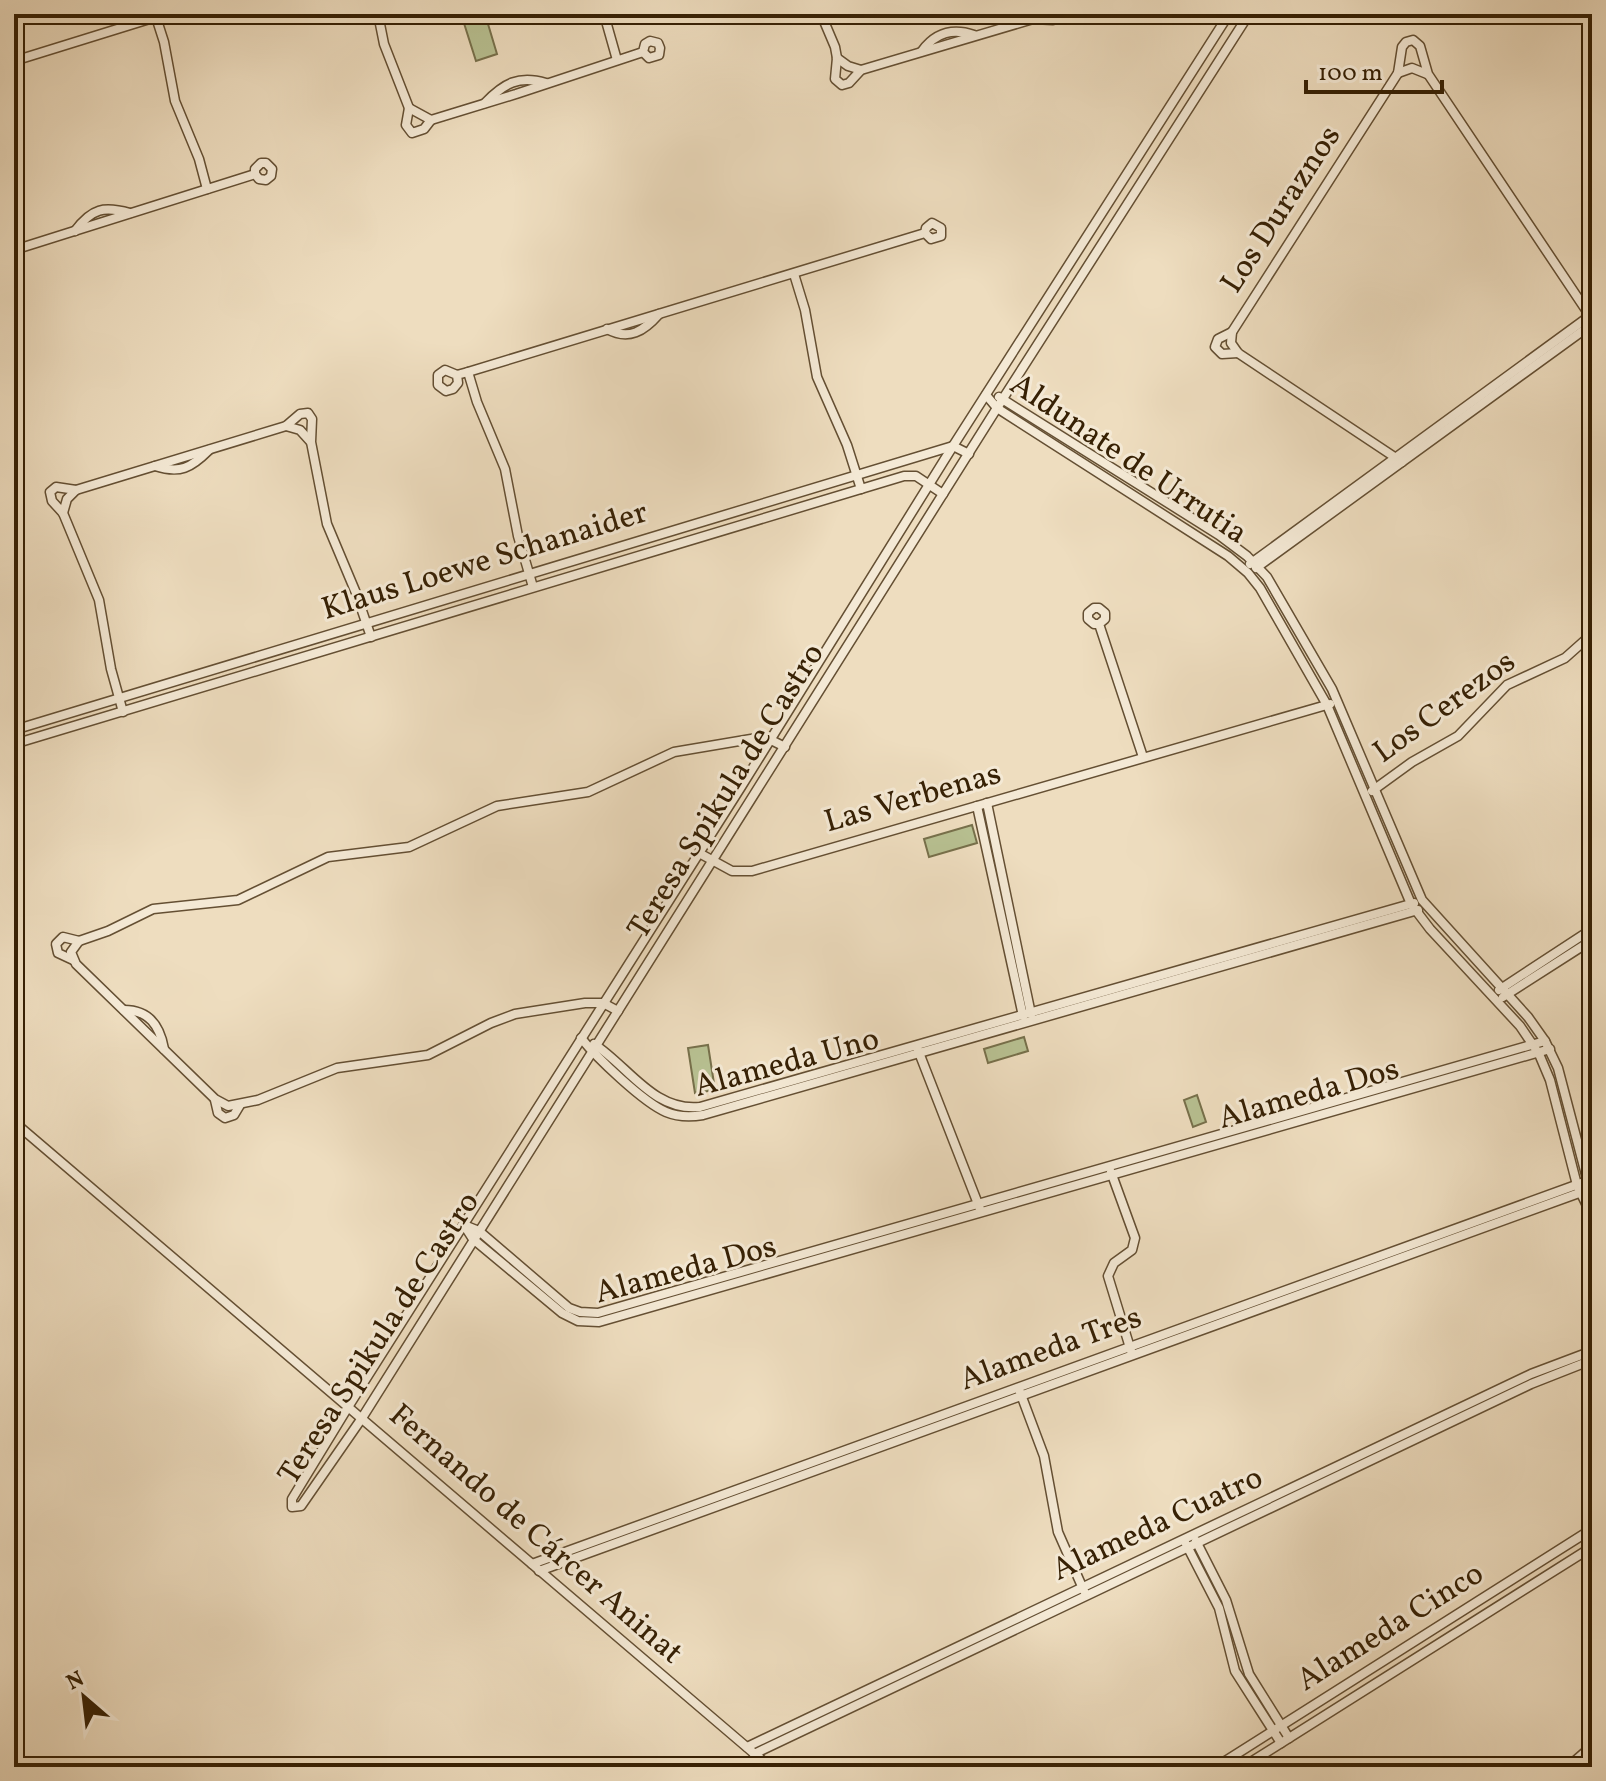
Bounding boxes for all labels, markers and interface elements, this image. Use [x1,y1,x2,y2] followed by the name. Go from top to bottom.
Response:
[1306,44,1442,94] scale bar
[1318,57,1383,91] text: 100 m
[1211,118,1353,302] street label: Los Duraznos
[1000,364,1256,556] street label: Aldunate de Urrutia
[317,491,653,633] street label: Klaus Loewe Schanaider
[618,636,836,948] street label: Teresa Spikula de Castro
[1365,641,1525,775] street label: Los Cerezos
[820,753,1006,845] street label: Las Verbenas
[690,1018,884,1110] street label: Alameda Uno
[1214,1048,1404,1142] street label: Alameda Dos
[269,1184,491,1494] street label: Teresa Spikula de Castro
[590,1226,782,1316] street label: Alameda Dos
[954,1297,1148,1403] street label: Alameda Tres
[378,1395,692,1675] street label: Fernando de Cárcer Aninat
[1045,1457,1271,1593] street label: Alameda Cuatro
[1289,1553,1493,1703] street label: Alameda Cinco
[44,1657,124,1737] north arrow
[61,1664,90,1699] text: N

